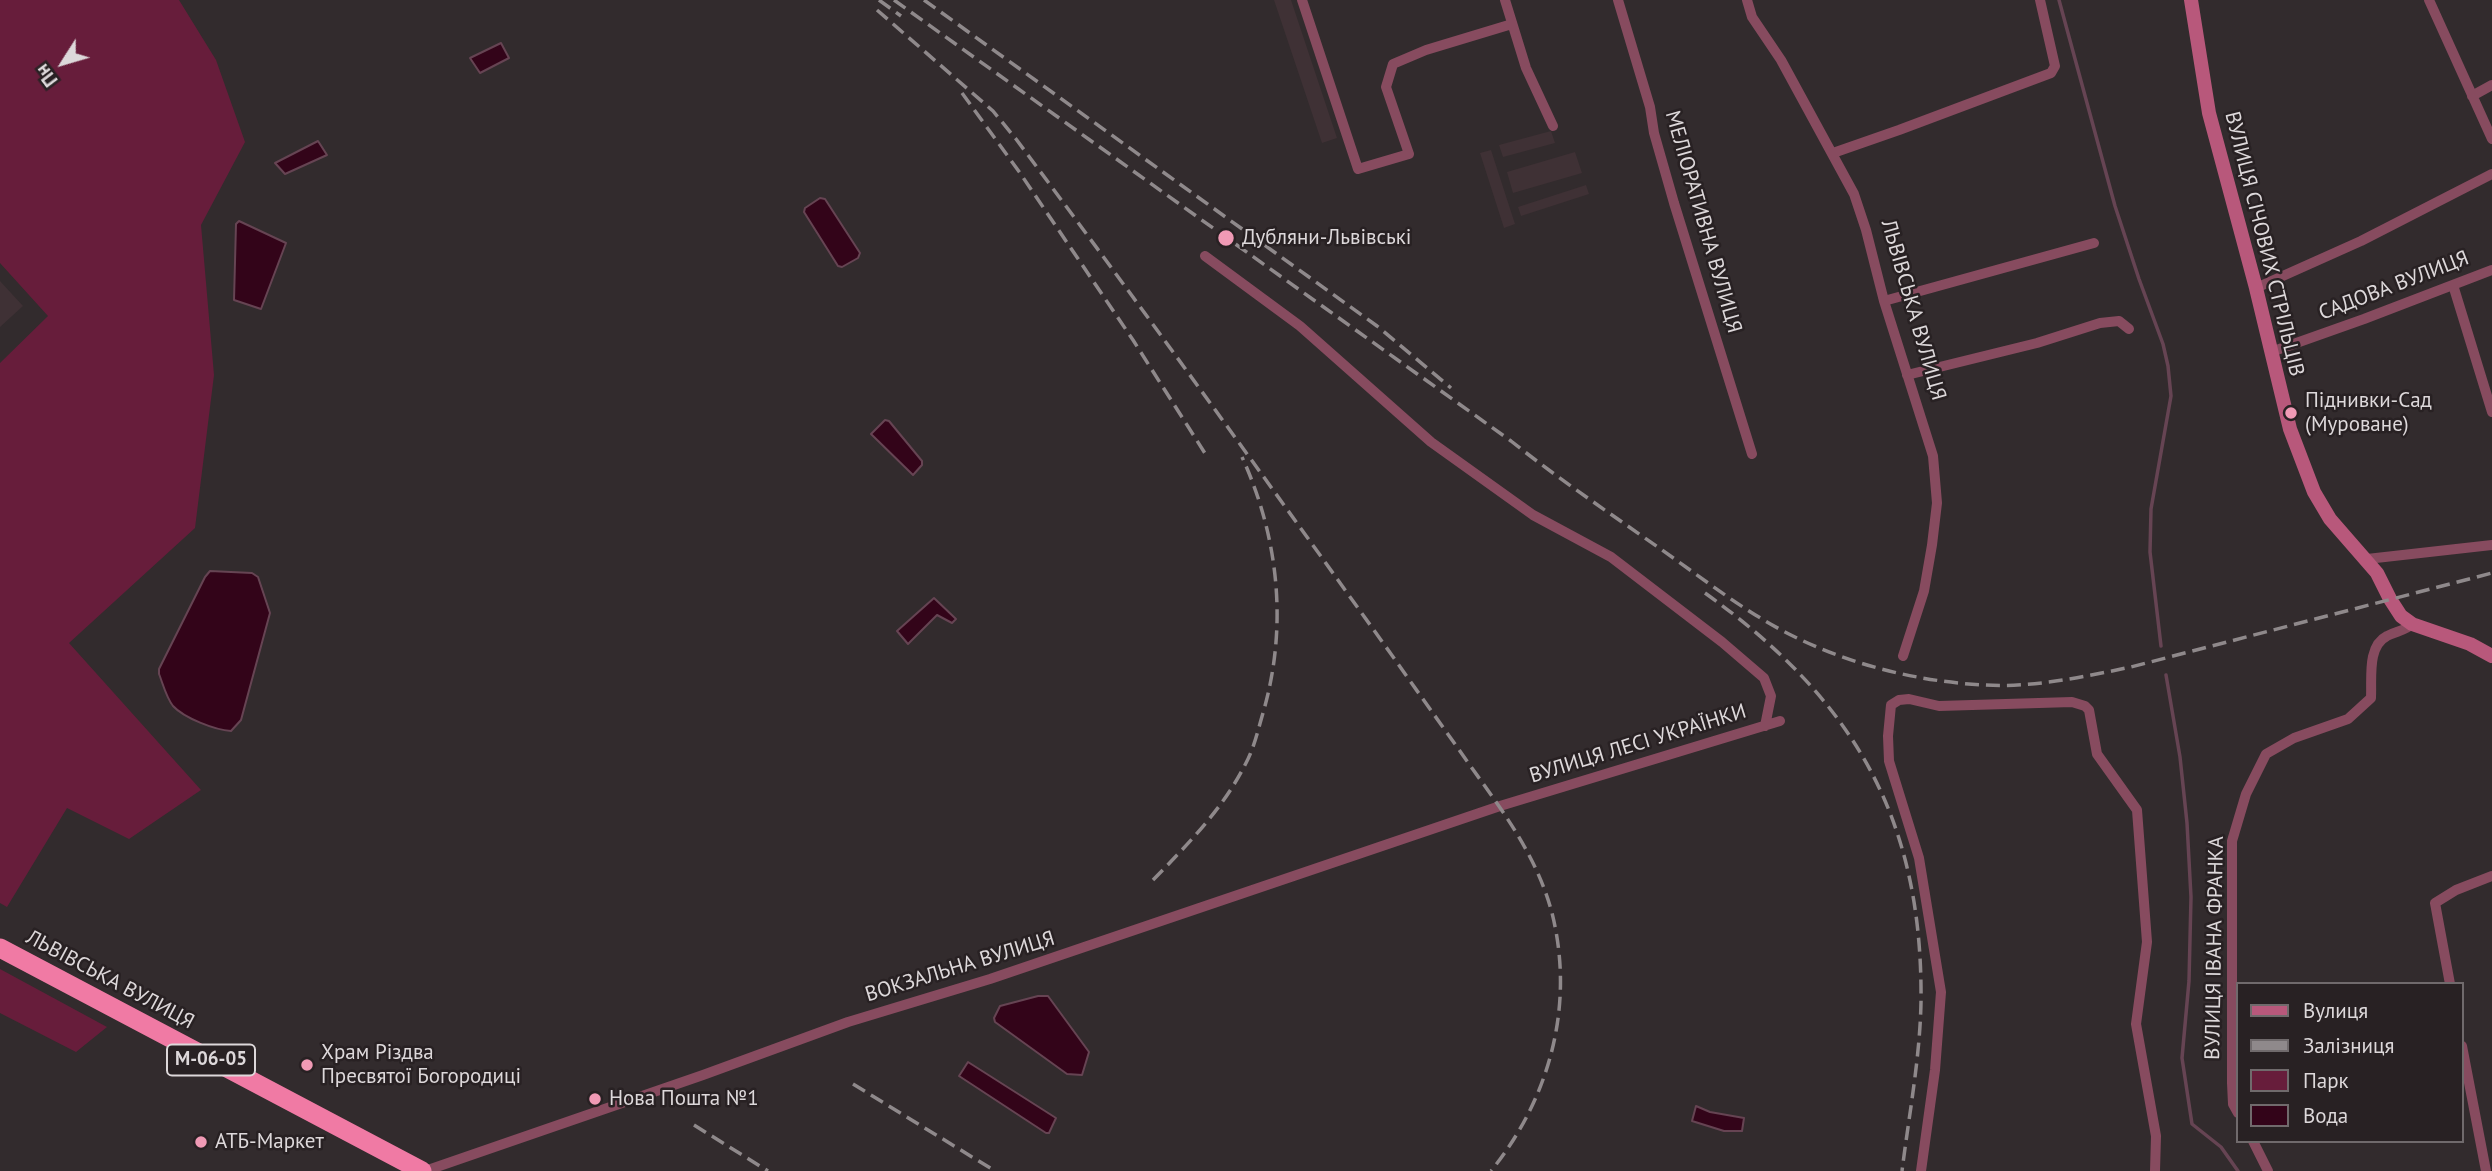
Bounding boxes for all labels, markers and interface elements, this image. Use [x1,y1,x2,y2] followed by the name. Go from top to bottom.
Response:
[28,28,98,98] north arrow
[30,59,63,92] text: Пн
[1659,108,1747,336] street label: МЕЛІОРАТИВНА ВУЛИЦЯ
[2219,109,2309,379] street label: ВУЛИЦЯ СІЧОВИХ СТРІЛЬЦІВ
[1875,217,1951,403] street label: ЛЬВІВСЬКА ВУЛИЦЯ
[1242,225,1411,251] place label: Дубляни-Львівські
[1216,228,1236,248] marker: Дубляни-Львівські
[2315,246,2473,326] street label: САДОВА ВУЛИЦЯ
[2305,388,2432,438] place label: Піднивки-Сад (Муроване)
[2283,405,2299,421] marker: Піднивки-Сад (Муроване)
[1527,699,1749,789] street label: ВУЛИЦЯ ЛЕСІ УКРАЇНКИ
[2200,836,2230,1060] street label: ВУЛИЦЯ ІВАНА ФРАНКА
[22,925,198,1035] street label: ЛЬВІВСЬКА ВУЛИЦЯ
[862,926,1058,1008] street label: ВОКЗАЛЬНА ВУЛИЦЯ
[2236,982,2464,1143] legend
[2303,997,2368,1024] text: Вулиця
[2303,1032,2395,1059] text: Залізниця
[321,1040,521,1090] place label: Храм Різдва Пресвятої Богородиці
[167,1044,255,1076] road number: М-06-05
[299,1057,315,1073] marker: Храм Різдва Пресвятої Богородиці
[2303,1067,2349,1094] text: Парк
[609,1086,759,1112] place label: Нова Пошта №1
[587,1091,603,1107] marker: Нова Пошта №1
[2303,1102,2348,1129] text: Вода
[215,1129,324,1155] place label: АТБ-Маркет
[193,1134,209,1150] marker: АТБ-Маркет

